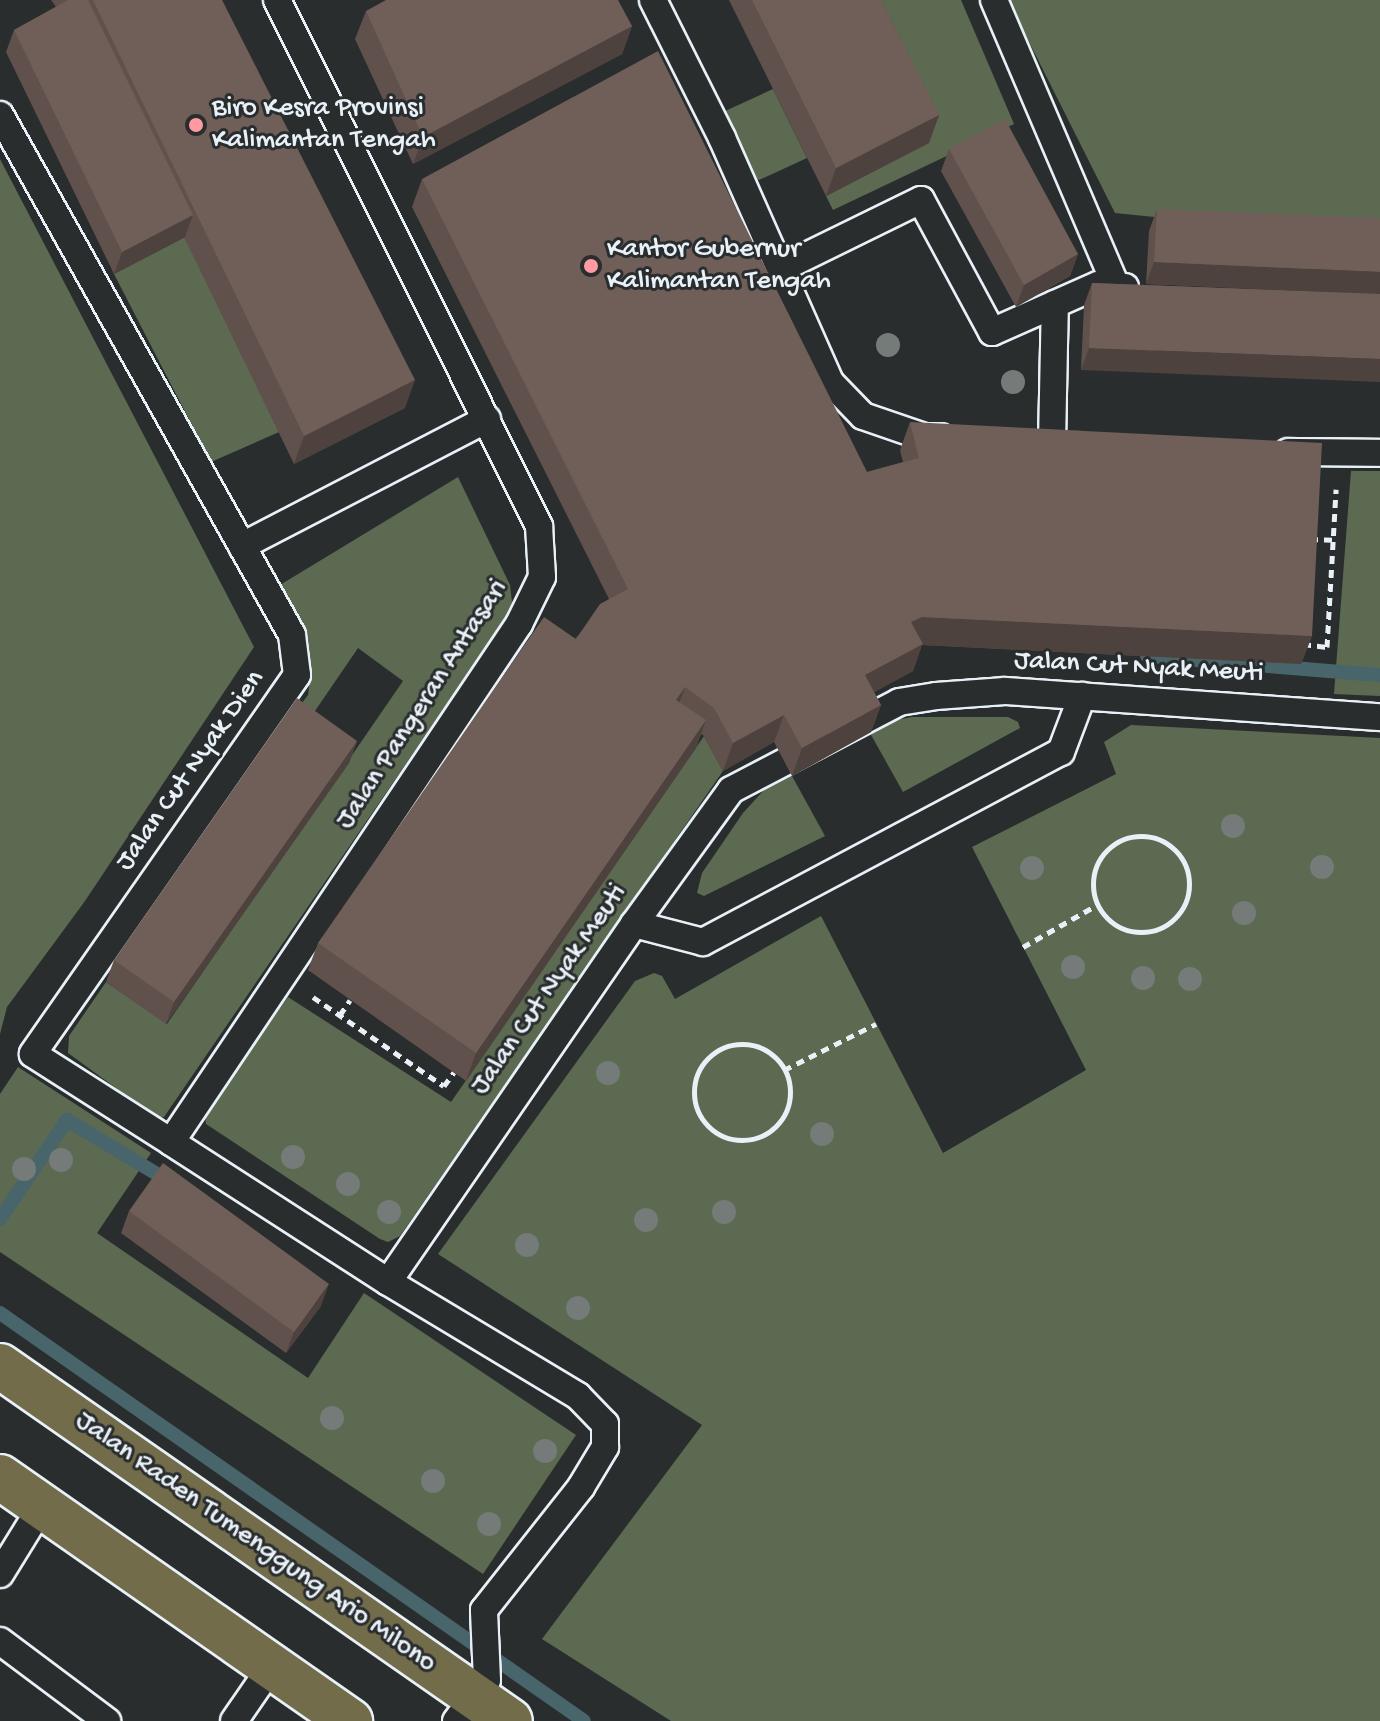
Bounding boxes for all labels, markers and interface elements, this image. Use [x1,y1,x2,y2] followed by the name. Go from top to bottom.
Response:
[212,92,436,158] place label: Biro Kesra Provinsi Kalimantan Tengah
[187,116,205,134] marker: Biro Kesra Provinsi Kalimantan Tengah
[607,233,831,299] place label: Kantor Gubernur Kalimantan Tengah
[582,257,600,275] marker: Kantor Gubernur Kalimantan Tengah
[330,574,516,836] street label: Jalan Pangeran Antasari
[1013,645,1265,691] street label: Jalan Cut Nyak Meuti
[109,664,273,878] street label: Jalan Cut Nyak Dien
[465,878,635,1102] street label: Jalan Cut Nyak Meuti
[68,1405,442,1681] street label: Jalan Raden Tumenggung Ario Milono

